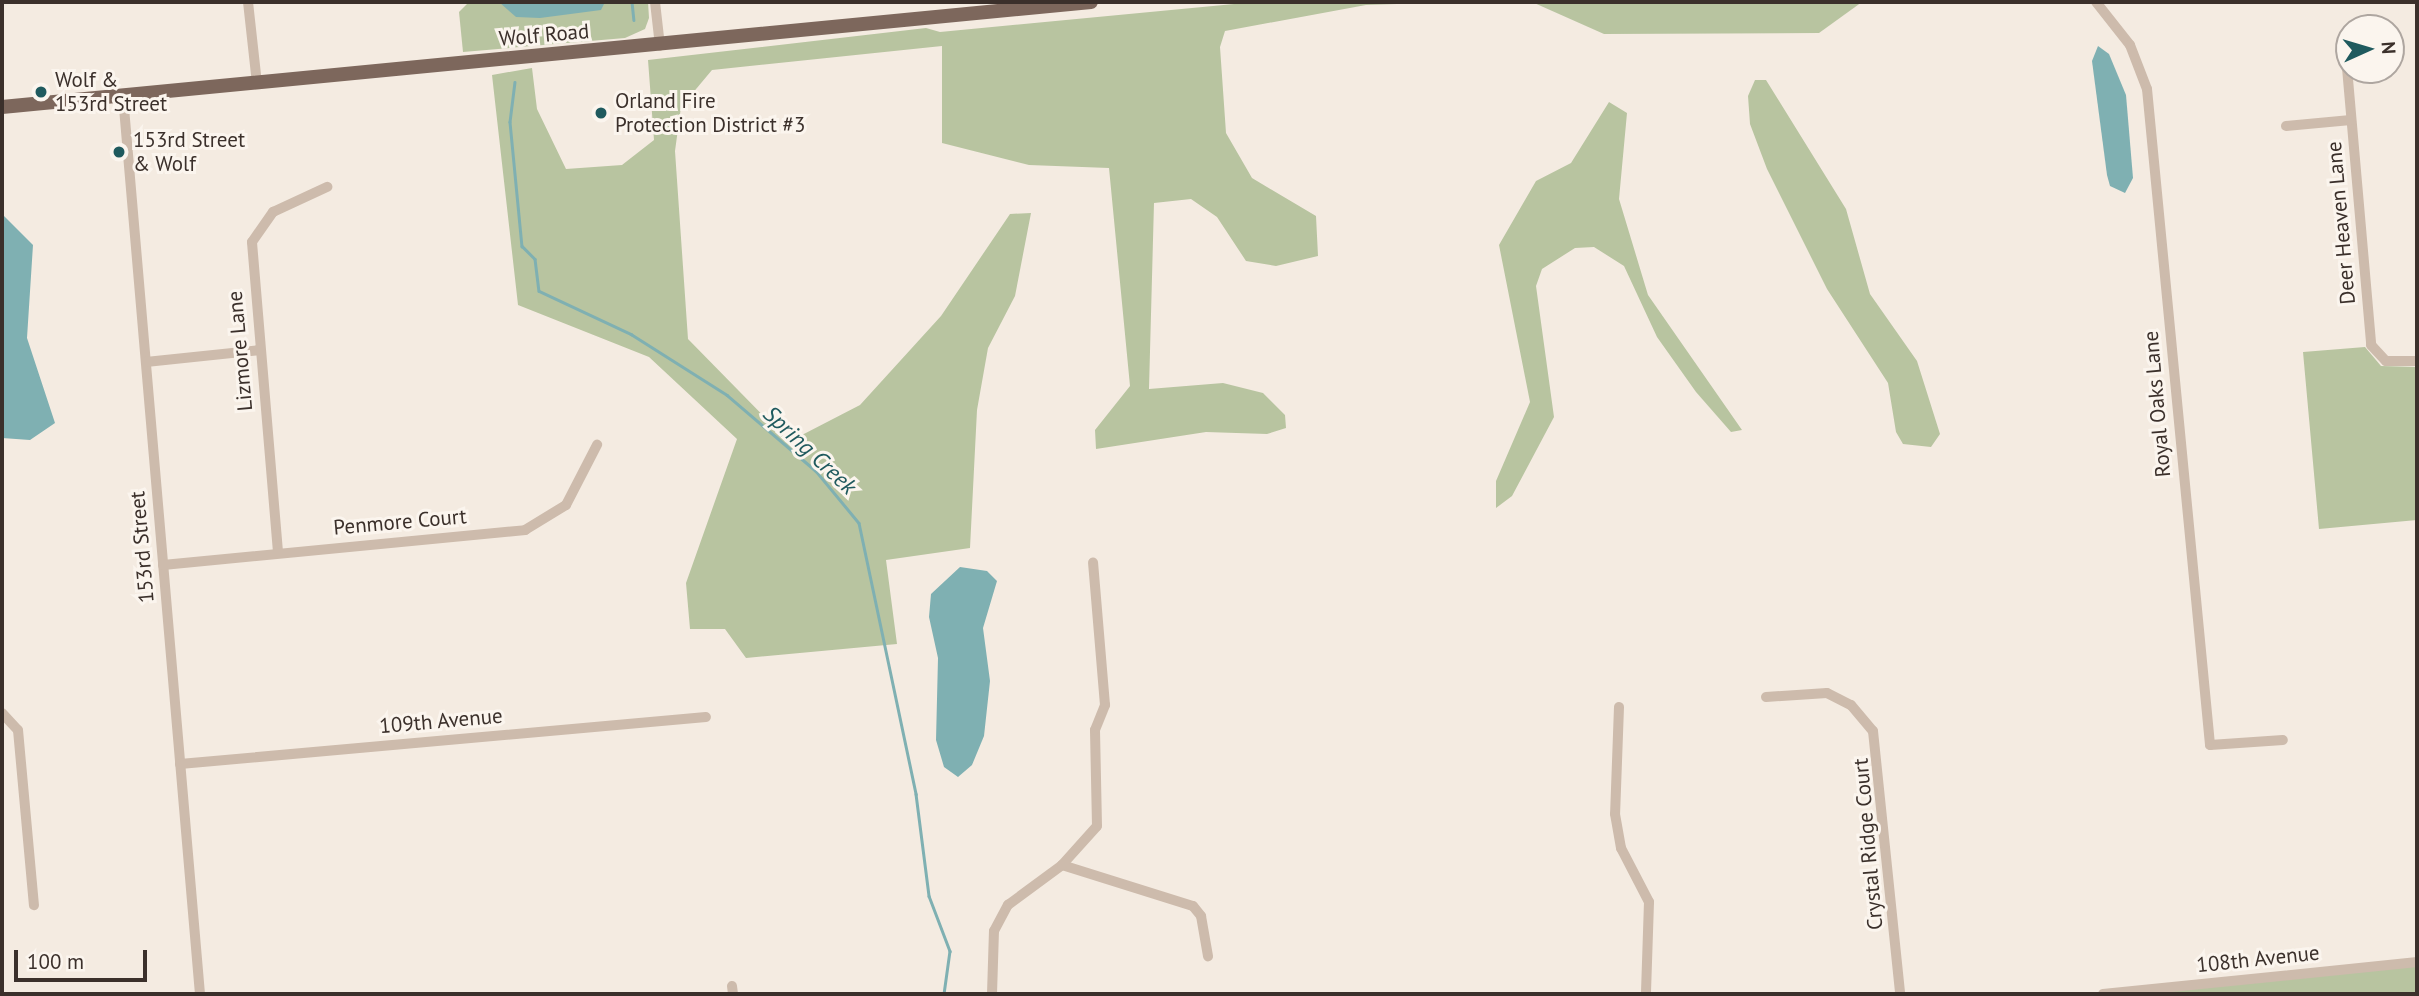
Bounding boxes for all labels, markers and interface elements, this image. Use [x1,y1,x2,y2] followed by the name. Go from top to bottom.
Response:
[2335,14,2405,84] north arrow
[498,18,590,52] street label: Wolf Road
[2377,41,2401,55] text: N
[55,67,167,117] place label: Wolf & 153rd Street
[33,84,49,100] marker: Wolf & 153rd Street
[615,88,805,138] place label: Orland Fire Protection District #3
[593,105,609,121] marker: Orland Fire Protection District #3
[133,127,245,177] place label: 153rd Street & Wolf
[2321,140,2361,306] street label: Deer Heaven Lane
[111,144,127,160] marker: 153rd Street & Wolf
[222,290,258,412] street label: Lizmore Lane
[2138,330,2176,478] street label: Royal Oaks Lane
[758,400,862,500] water label: Spring Creek
[125,490,159,604] street label: 153rd Street
[332,504,468,540] street label: Penmore Court
[378,703,504,739] street label: 109th Avenue
[1848,757,1888,931] street label: Crystal Ridge Court
[18,936,150,980] scale bar
[2195,940,2321,978] street label: 108th Avenue
[27,948,84,975] text: 100 m

